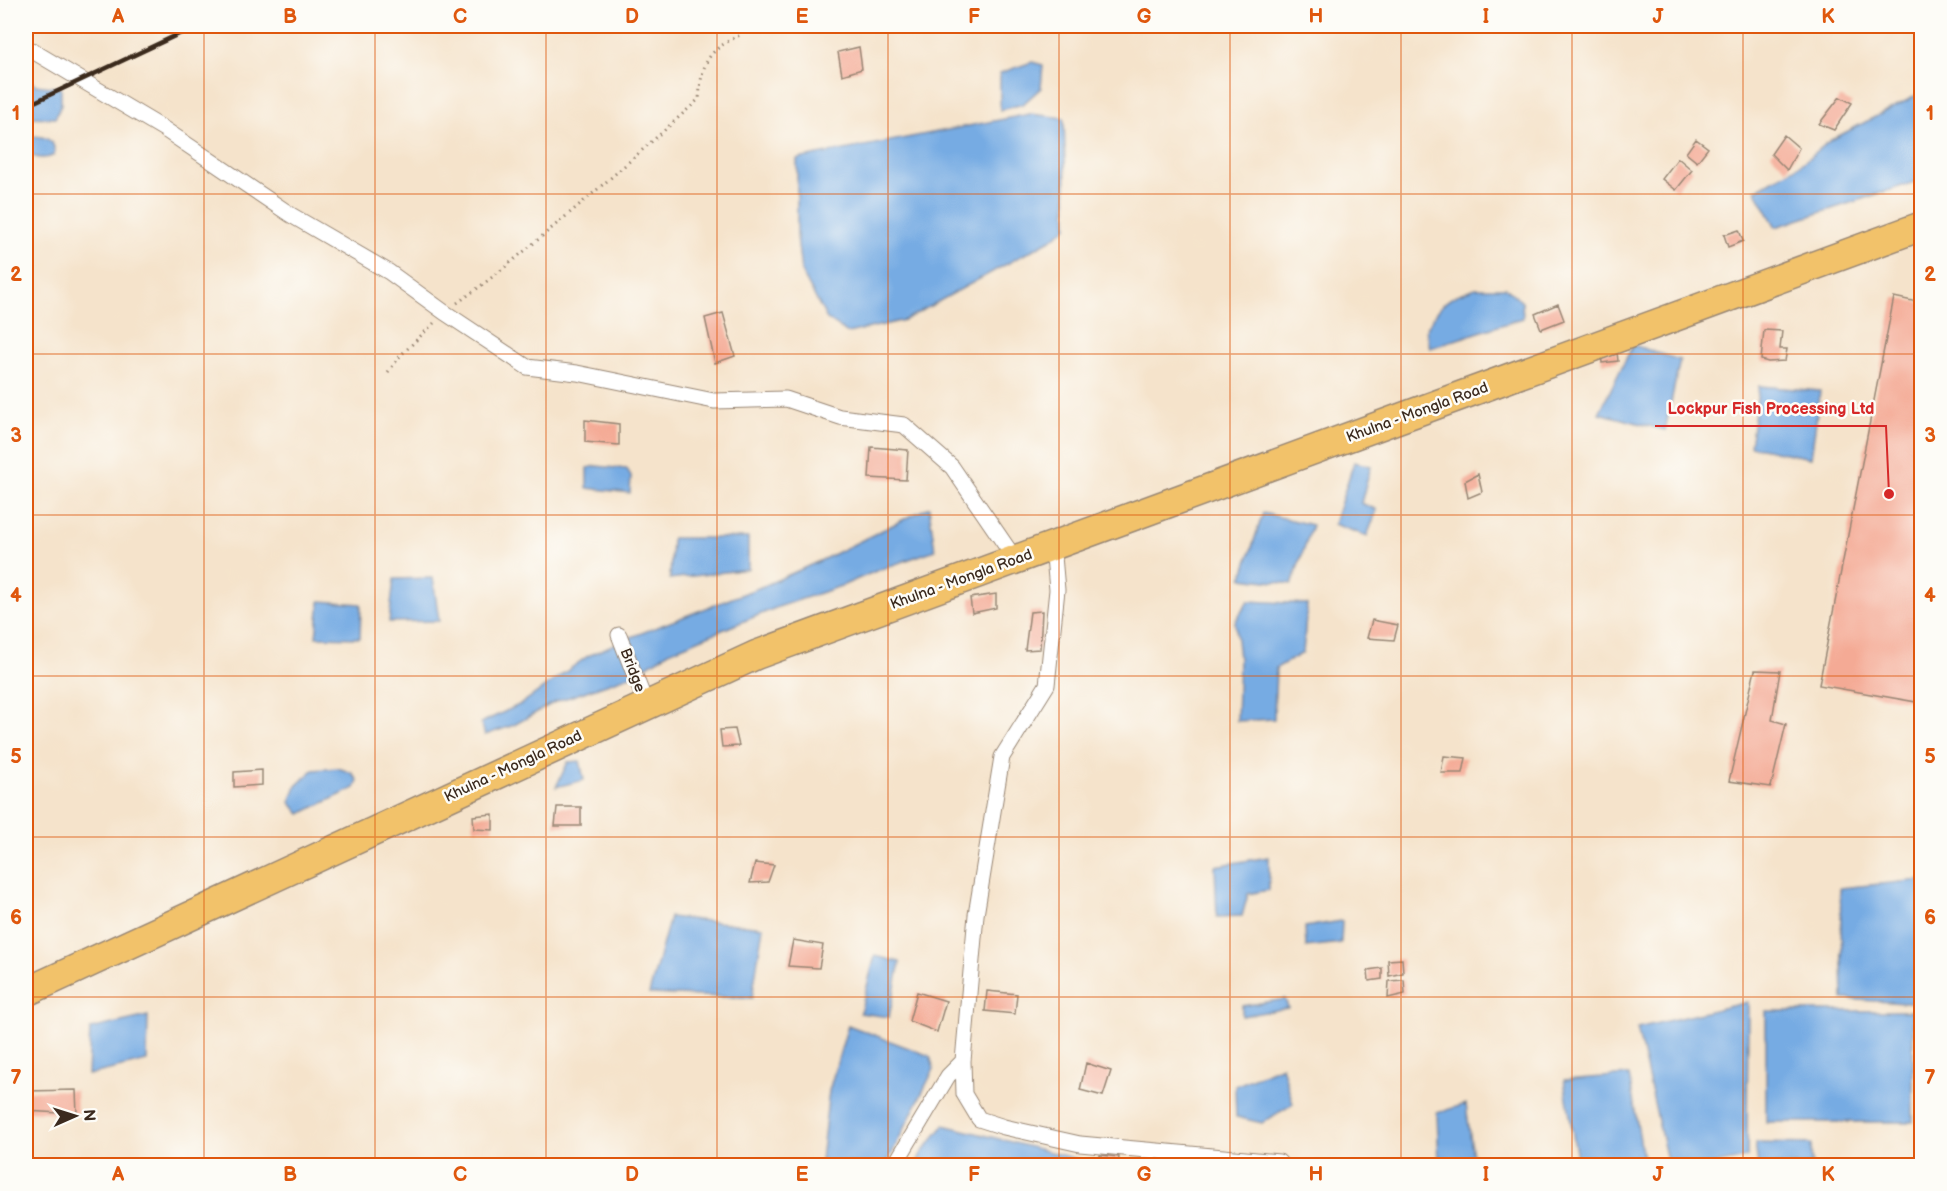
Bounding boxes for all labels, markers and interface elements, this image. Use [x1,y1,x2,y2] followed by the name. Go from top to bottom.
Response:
[111,5,125,29] text: A
[283,5,297,29] text: B
[453,5,467,29] text: C
[625,5,639,29] text: D
[796,5,809,29] text: E
[968,5,980,29] text: F
[1137,5,1152,29] text: G
[1309,5,1323,29] text: H
[1483,5,1489,29] text: I
[1653,5,1665,29] text: J
[1821,5,1835,29] text: K
[12,102,20,126] text: 1
[1926,102,1934,126] text: 1
[10,263,22,287] text: 2
[1924,263,1936,287] text: 2
[1344,378,1491,447] street label: Khulna - Mongla Road
[1655,392,1886,426] callout: Lockpur Fish Processing Ltd
[1668,400,1874,419] text: Lockpur Fish Processing Ltd
[10,424,22,448] text: 3
[1924,424,1936,448] text: 3
[888,545,1035,614] street label: Khulna - Mongla Road
[10,584,22,608] text: 4
[1924,584,1936,608] text: 4
[616,646,650,695] street label: Bridge
[441,726,585,807] street label: Khulna - Mongla Road
[10,745,22,769] text: 5
[1924,745,1936,769] text: 5
[10,906,22,930] text: 6
[1924,906,1936,930] text: 6
[10,1066,22,1090] text: 7
[1924,1066,1936,1090] text: 7
[45,1086,105,1146] north arrow
[79,1109,98,1122] text: N
[111,1163,125,1187] text: A
[283,1163,297,1187] text: B
[453,1163,467,1187] text: C
[625,1163,639,1187] text: D
[796,1163,809,1187] text: E
[968,1163,980,1187] text: F
[1137,1163,1152,1187] text: G
[1309,1163,1323,1187] text: H
[1483,1163,1489,1187] text: I
[1653,1163,1665,1187] text: J
[1821,1163,1835,1187] text: K

